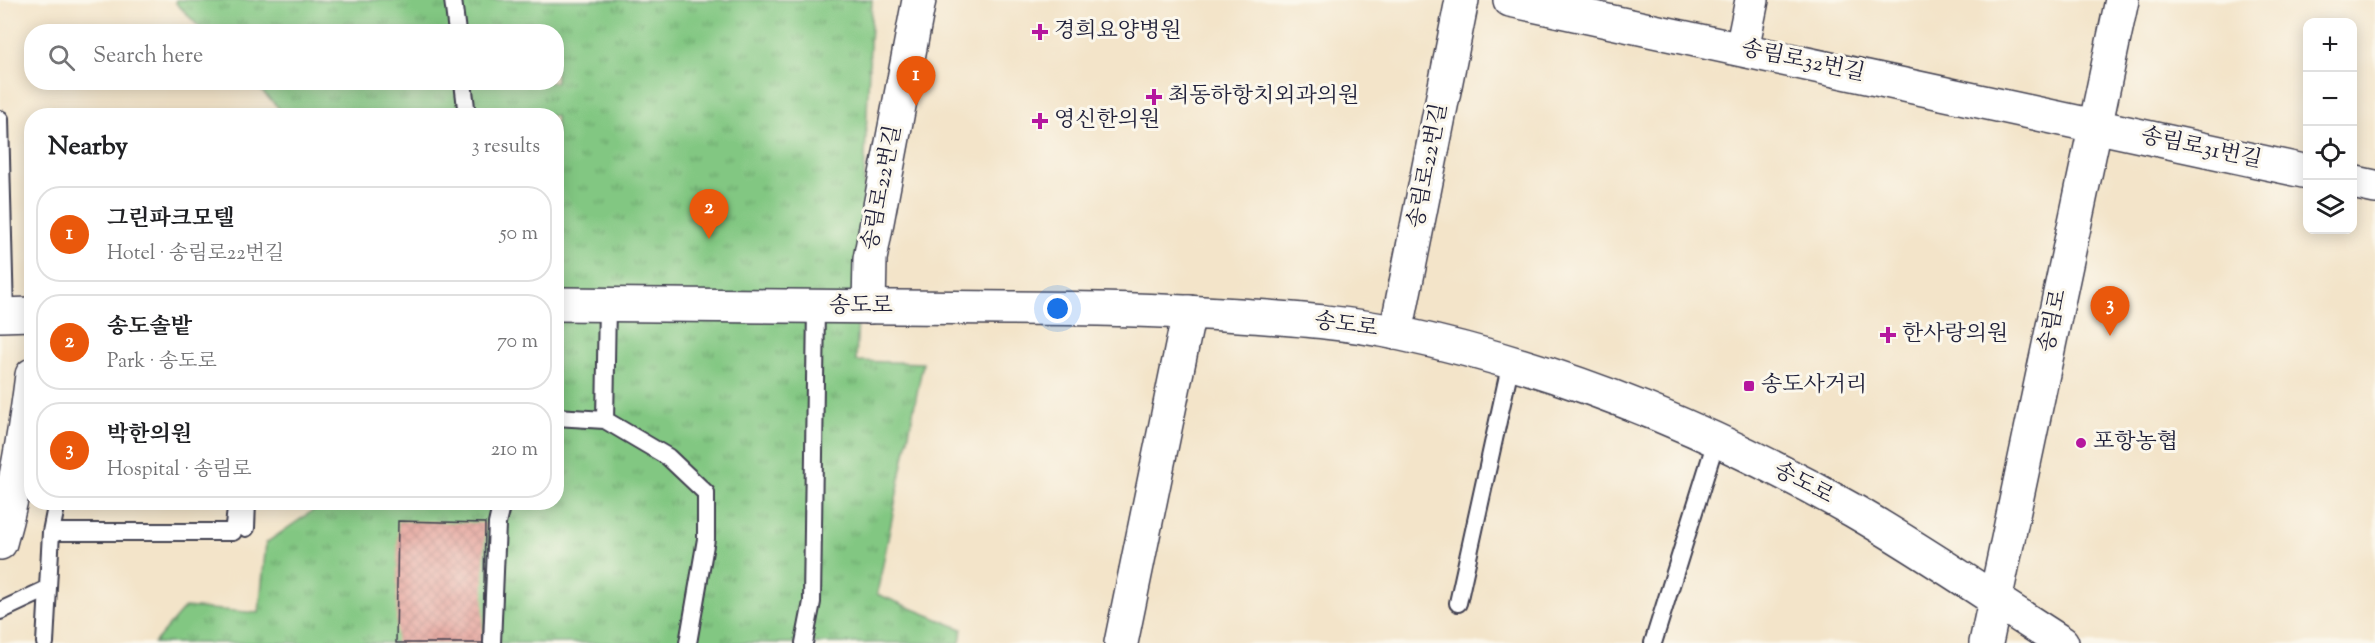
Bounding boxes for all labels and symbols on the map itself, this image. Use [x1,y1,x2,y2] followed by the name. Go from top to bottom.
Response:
[1054,16,1182,48] place label: 경희요양병원
[1031,23,1049,41] marker: 경희요양병원
[1738,33,1868,91] street label: 송림로32번길
[896,57,936,106] pin: 1
[1168,81,1359,113] place label: 최동하항치외과의원
[1145,88,1163,106] marker: 최동하항치외과의원
[1401,101,1457,231] street label: 송림로22번길
[1054,105,1160,137] place label: 영신한의원
[1031,112,1049,130] marker: 영신한의원
[2138,121,2264,177] street label: 송림로31번길
[855,123,911,253] street label: 송림로22번길
[690,190,728,239] pin: 2
[2032,286,2076,356] street label: 송림로
[2090,286,2130,336] pin: 3
[829,291,893,323] street label: 송도로
[1043,294,1072,323] your location
[1312,306,1380,346] street label: 송도로
[1902,319,2008,351] place label: 한사랑의원
[1879,326,1897,344] marker: 한사랑의원
[1761,370,1867,402] place label: 송도사거리
[1742,379,1756,393] marker: 송도사거리
[2093,427,2178,459] place label: 포항농협
[2074,436,2088,450] marker: 포항농협
[1767,455,1839,513] street label: 송도로

